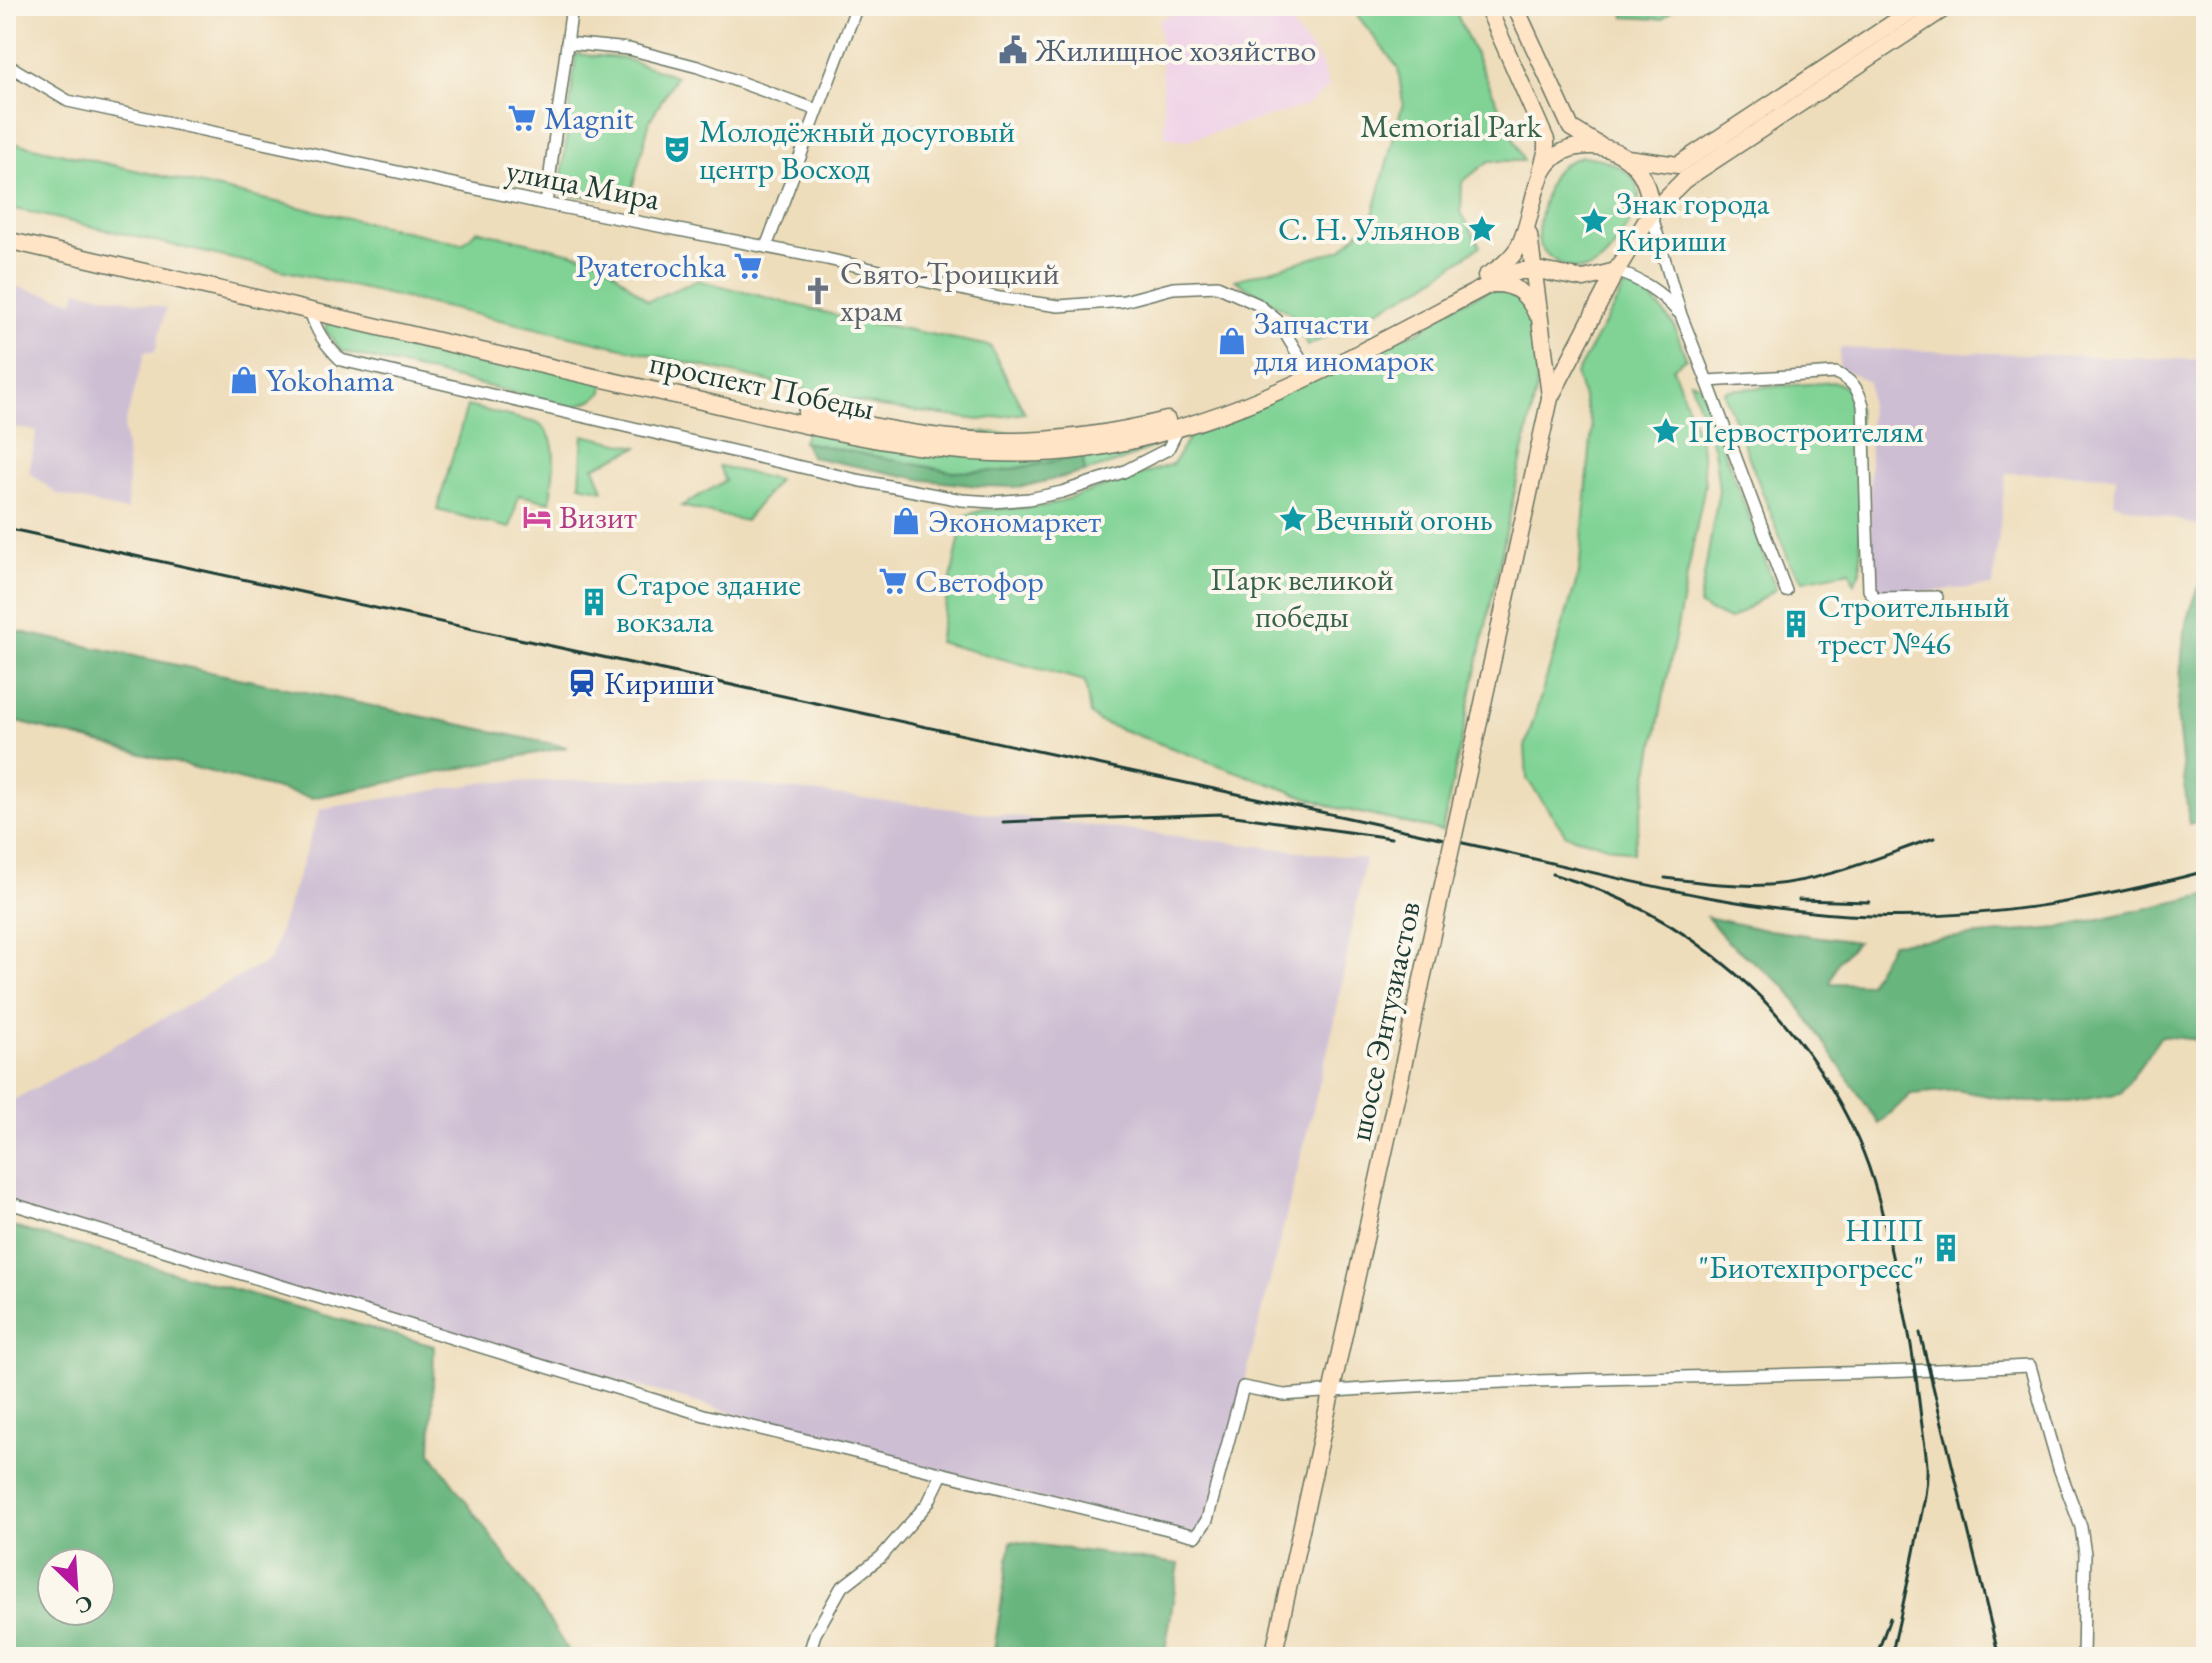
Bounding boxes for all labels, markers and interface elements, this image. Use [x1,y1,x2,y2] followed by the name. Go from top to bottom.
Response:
[1034,29,1316,71] place label: Жилищное хозяйство
[998,35,1028,65] public building icon: Жилищное хозяйство
[544,97,634,139] place label: Magnit
[507,103,537,133] supermarket icon: Magnit
[1360,105,1543,147] park label: Memorial Park
[699,110,1015,189] place label: Молодёжный досуговый центр Восход
[662,134,692,164] theatre icon: Молодёжный досуговый центр Восход
[503,149,664,220] street label: улица Мира
[1616,182,1770,261] place label: Знак города Кириши
[1579,206,1609,236] place icon: Знак города Кириши
[1278,208,1460,250] place label: С. Н. Ульянов
[1467,214,1497,244] place icon: С. Н. Ульянов
[576,245,726,287] place label: Pyaterochka
[733,251,763,281] supermarket icon: Pyaterochka
[840,252,1059,331] place label: Свято-Троицкий храм
[803,276,833,306] church icon: Свято-Троицкий храм
[1254,302,1434,381] place label: Запчасти для иномарок
[1217,326,1247,356] shop icon: Запчасти для иномарок
[646,341,878,429] street label: проспект Победы
[266,359,394,401] place label: Yokohama
[229,365,259,395] shop icon: Yokohama
[1688,410,1924,452] place label: Первостроителям
[1651,416,1681,446] place icon: Первостроителям
[559,496,637,538] place label: Визит
[1315,498,1493,540] place label: Вечный огонь
[928,500,1101,542] place label: Экономаркет
[522,502,552,532] hotel icon: Визит
[1278,504,1308,534] place icon: Вечный огонь
[891,506,921,536] shop icon: Экономаркет
[1210,558,1394,637] park label: Парк великой победы
[915,560,1044,602] place label: Светофор
[616,563,801,642] place label: Старое здание вокзала
[878,566,908,596] supermarket icon: Светофор
[1818,585,2010,664] place label: Строительный трест №46
[579,587,609,617] building icon: Старое здание вокзала
[1781,609,1811,639] building icon: Строительный трест №46
[604,662,715,704] place label: Кириши
[567,668,597,698] station icon: Кириши
[1338,898,1430,1144] street label: шоссе Энтузиастов
[1698,1209,1924,1288] place label: НПП "Биотехпрогресс"
[1931,1233,1961,1263] building icon: НПП "Биотехпрогресс"
[36,1547,116,1627] north arrow
[71,1588,97,1621] text: С

